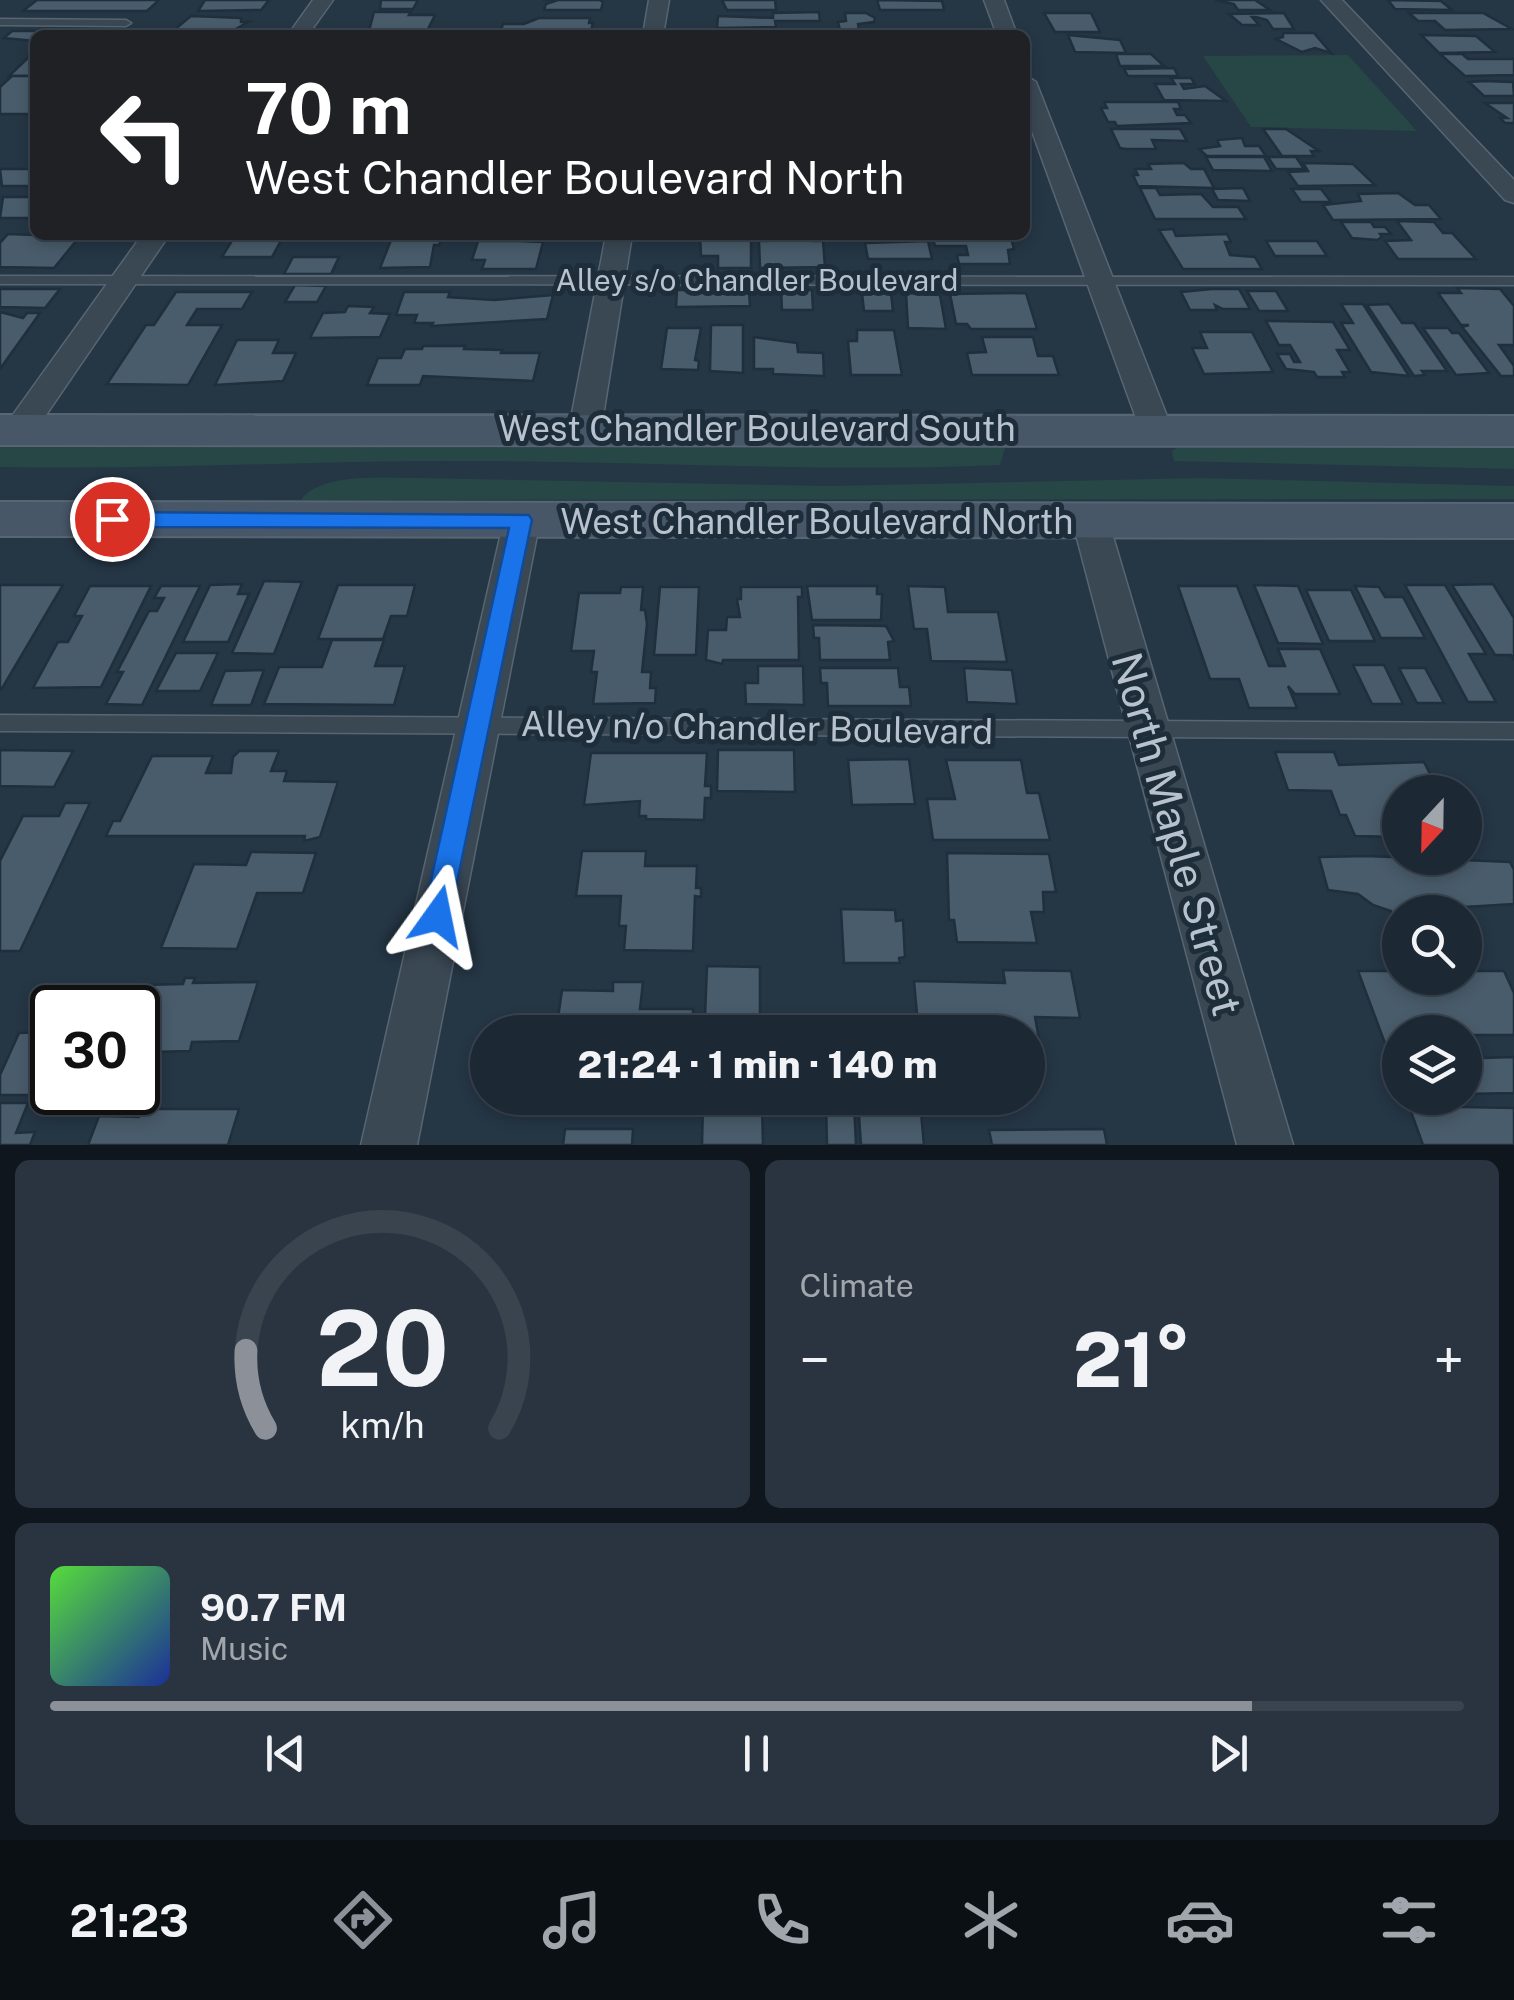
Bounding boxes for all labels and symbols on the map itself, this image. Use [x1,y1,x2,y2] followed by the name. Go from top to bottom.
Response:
[556,262,958,298] street label: Alley s/o Chandler Boulevard
[498,408,1016,449] street label: West Chandler Boulevard South
[70,477,155,562] pin
[561,501,1073,542] street label: West Chandler Boulevard North
[1102,647,1253,1021] street label: North Maple Street
[520,703,994,752] street label: Alley n/o Chandler Boulevard
[1382,775,1482,875] north arrow
[386,864,490,968] position arrow
[30,985,160,1115] speed limit sign: 30

